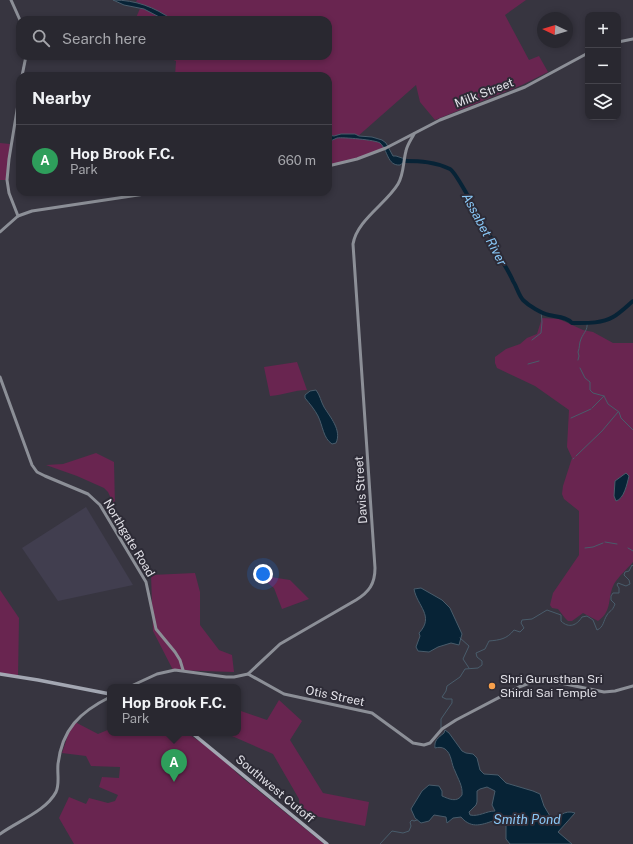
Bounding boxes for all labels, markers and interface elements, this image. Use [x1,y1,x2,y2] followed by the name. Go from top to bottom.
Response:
[537,12,573,48] north arrow
[585,12,621,120] map controls
[585,12,621,48] button: +
[16,16,332,60] search box
[30,27,52,49] icon: search
[62,30,146,47] text: Search here
[585,48,621,84] button: −
[453,75,516,111] street label: Milk Street
[585,84,621,120] button: layers
[32,88,91,108] text: Nearby
[70,145,175,162] text: Hop Brook F.C.
[40,153,50,168] text: A
[278,153,316,168] text: 660 m
[70,162,98,177] text: Park
[459,190,510,268] water label: Assabet River
[352,455,370,524] street label: Davis Street
[100,497,158,579] street label: Northgate Road
[253,564,273,584] your location
[500,672,603,700] place label: Shri Gurusthan Sri Shirdi Sai Temple
[487,681,497,691] marker: Shri Gurusthan Sri Shirdi Sai Temple
[304,683,366,709] street label: Otis Street
[107,684,241,736] popup
[122,694,226,711] text: Hop Brook F.C.
[122,711,149,726] text: Park
[161,749,187,782] pin: A
[233,752,317,826] street label: Southwest Cutoff
[493,812,561,827] water label: Smith Pond

